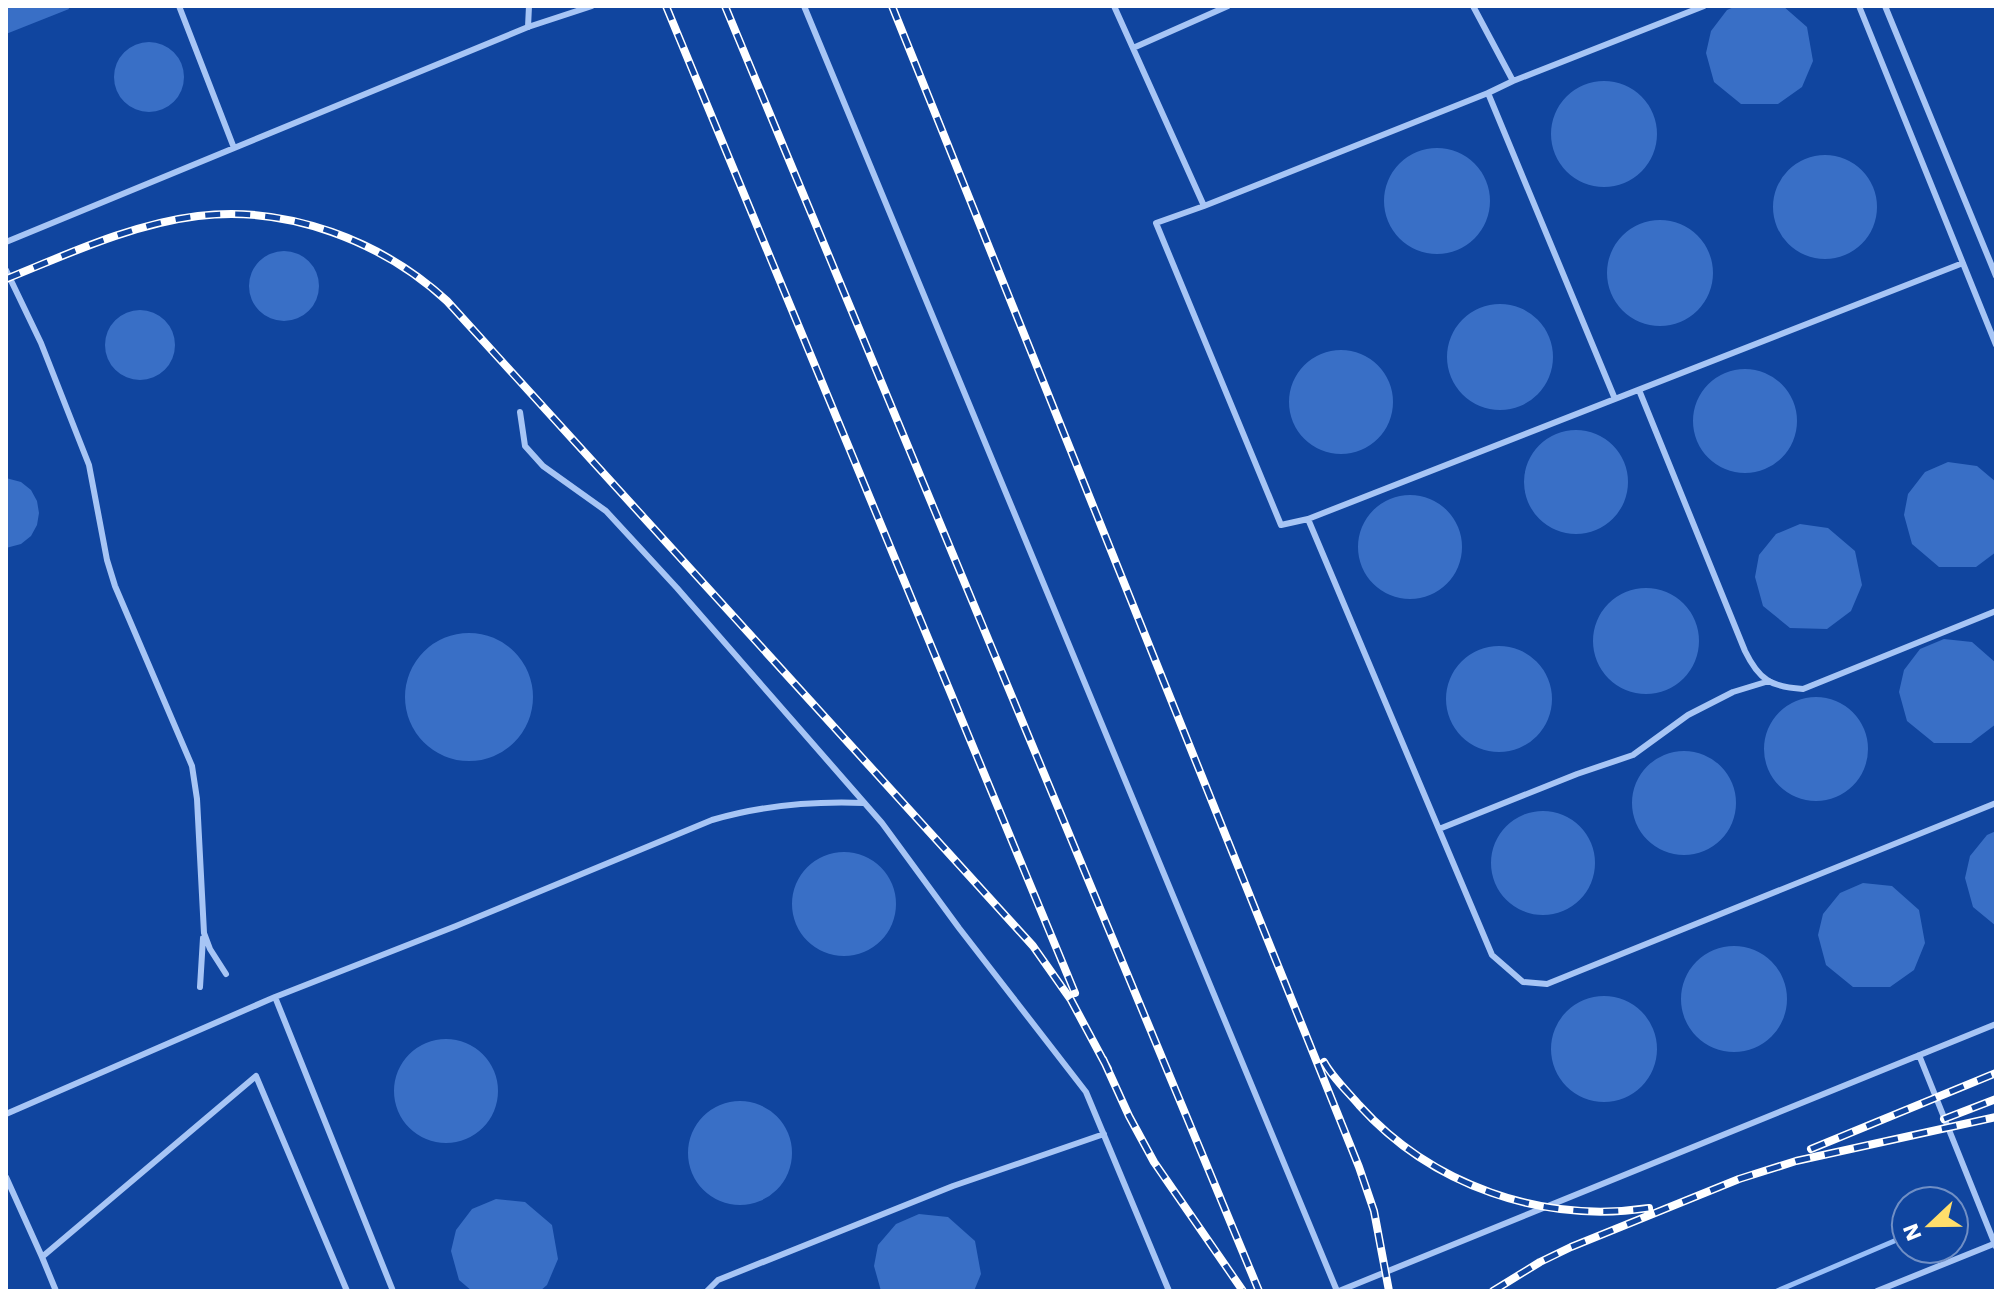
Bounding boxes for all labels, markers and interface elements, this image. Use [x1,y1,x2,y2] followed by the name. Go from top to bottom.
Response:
[1890,1185,1970,1265] north arrow
[1897,1220,1927,1245] text: N

